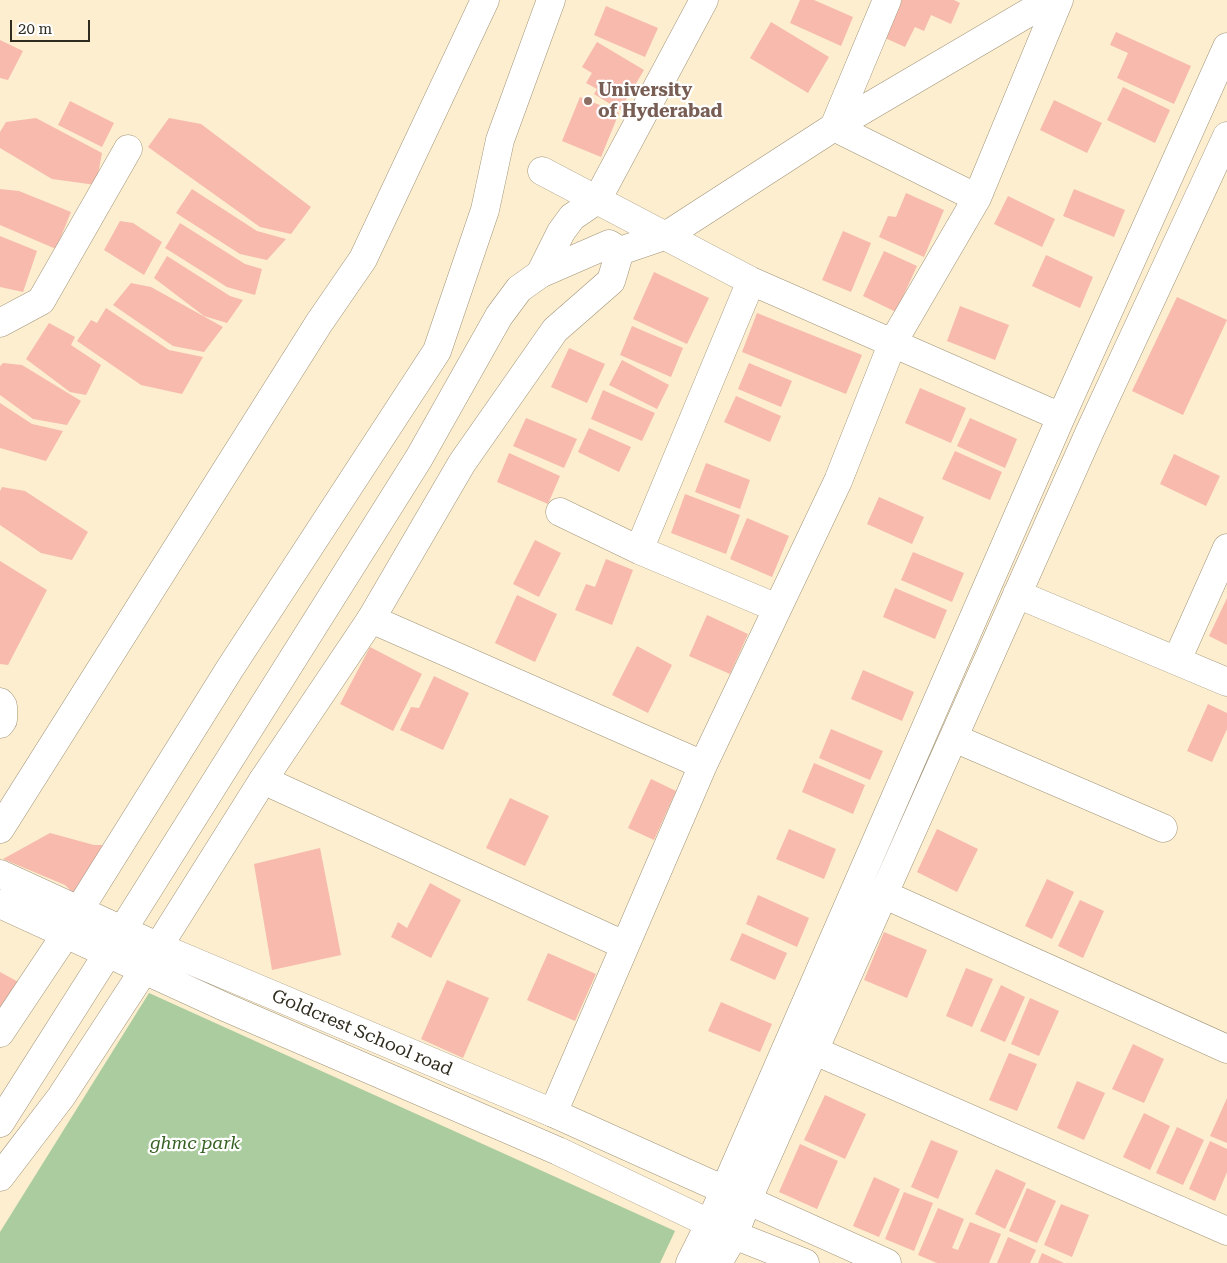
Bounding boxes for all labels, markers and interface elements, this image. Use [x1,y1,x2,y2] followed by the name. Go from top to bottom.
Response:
[12,10,92,42] scale bar
[18,20,52,38] text: 20 m
[598,80,722,122] place label: University of Hyderabad
[582,95,594,107] marker: University of Hyderabad
[268,985,456,1081] street label: Goldcrest School road
[150,1133,240,1155] park label: ghmc park

